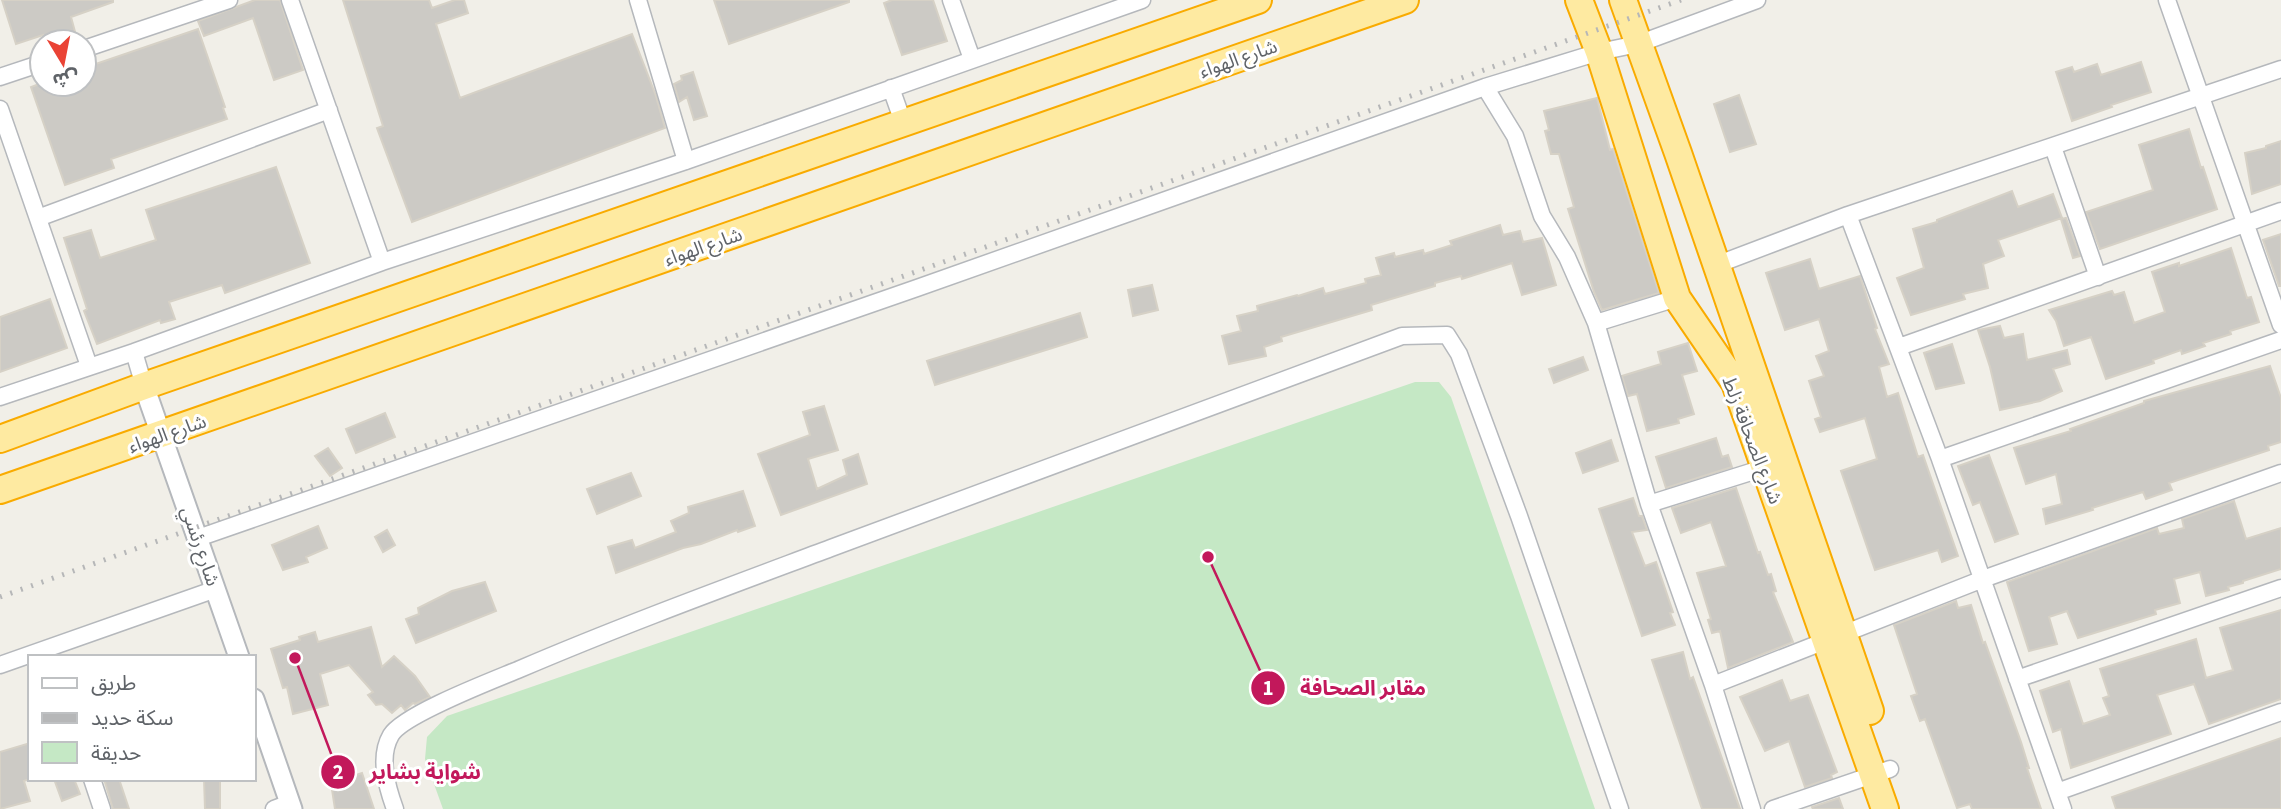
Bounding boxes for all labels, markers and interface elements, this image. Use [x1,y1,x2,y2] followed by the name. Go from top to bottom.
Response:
[28,28,98,98] north arrow
[1196,33,1281,85] street label: شارع الهواء
[51,63,81,94] text: ش
[661,221,746,273] street label: شارع الهواء
[1715,373,1788,508] street label: شارع الصحافة زلط
[125,408,210,460] street label: شارع الهواء
[173,503,226,590] street label: شارع رئسي
[28,655,256,781] legend
[1251,667,1440,709] callout: مقابر الصحافة
[91,668,136,698] text: طريق
[1262,673,1274,703] text: 1
[1300,673,1426,703] text: مقابر الصحافة
[91,703,174,733] text: سكة حديد
[91,738,141,768] text: حديقة
[320,751,495,793] callout: شواية بشاير
[332,757,344,787] text: 2
[368,757,481,787] text: شواية بشاير

